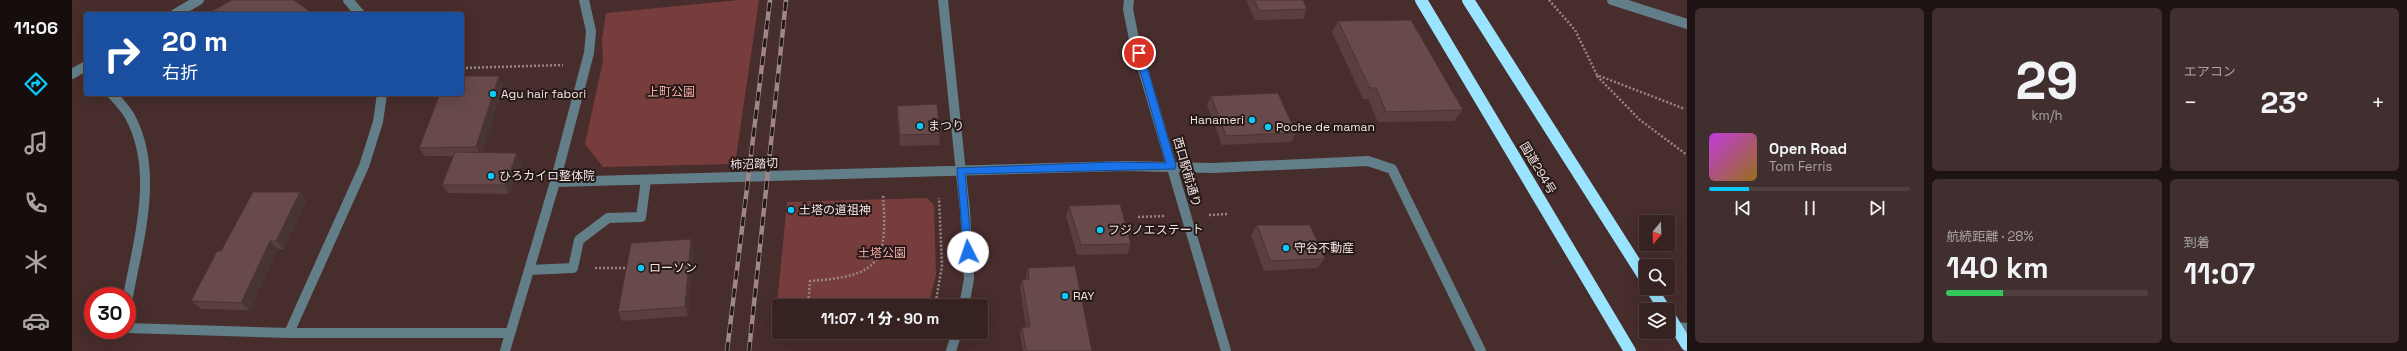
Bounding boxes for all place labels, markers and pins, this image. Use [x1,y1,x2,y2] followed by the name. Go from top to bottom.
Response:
[1122,36,1156,70] pin
[501,86,586,102] place label: Agu hair fabori
[488,89,498,99] marker: Agu hair fabori
[1190,112,1244,128] place label: Hanameri
[1247,115,1257,125] marker: Hanameri
[928,118,964,134] place label: まつり
[1276,119,1375,135] place label: Poche de maman
[915,121,925,131] marker: まつり
[1263,122,1273,132] marker: Poche de maman
[499,168,595,184] place label: ひろカイロ整体院
[486,171,496,181] marker: ひろカイロ整体院
[799,202,871,218] place label: 土塔の道祖神
[786,205,796,215] marker: 土塔の道祖神
[1108,222,1204,238] place label: フジノエステート
[1095,225,1105,235] marker: フジノエステート
[1294,240,1354,256] place label: 守谷不動産
[1281,243,1291,253] marker: 守谷不動産
[649,260,697,276] place label: ローソン
[636,263,646,273] marker: ローソン
[1073,288,1095,304] place label: RAY
[1060,291,1070,301] marker: RAY

